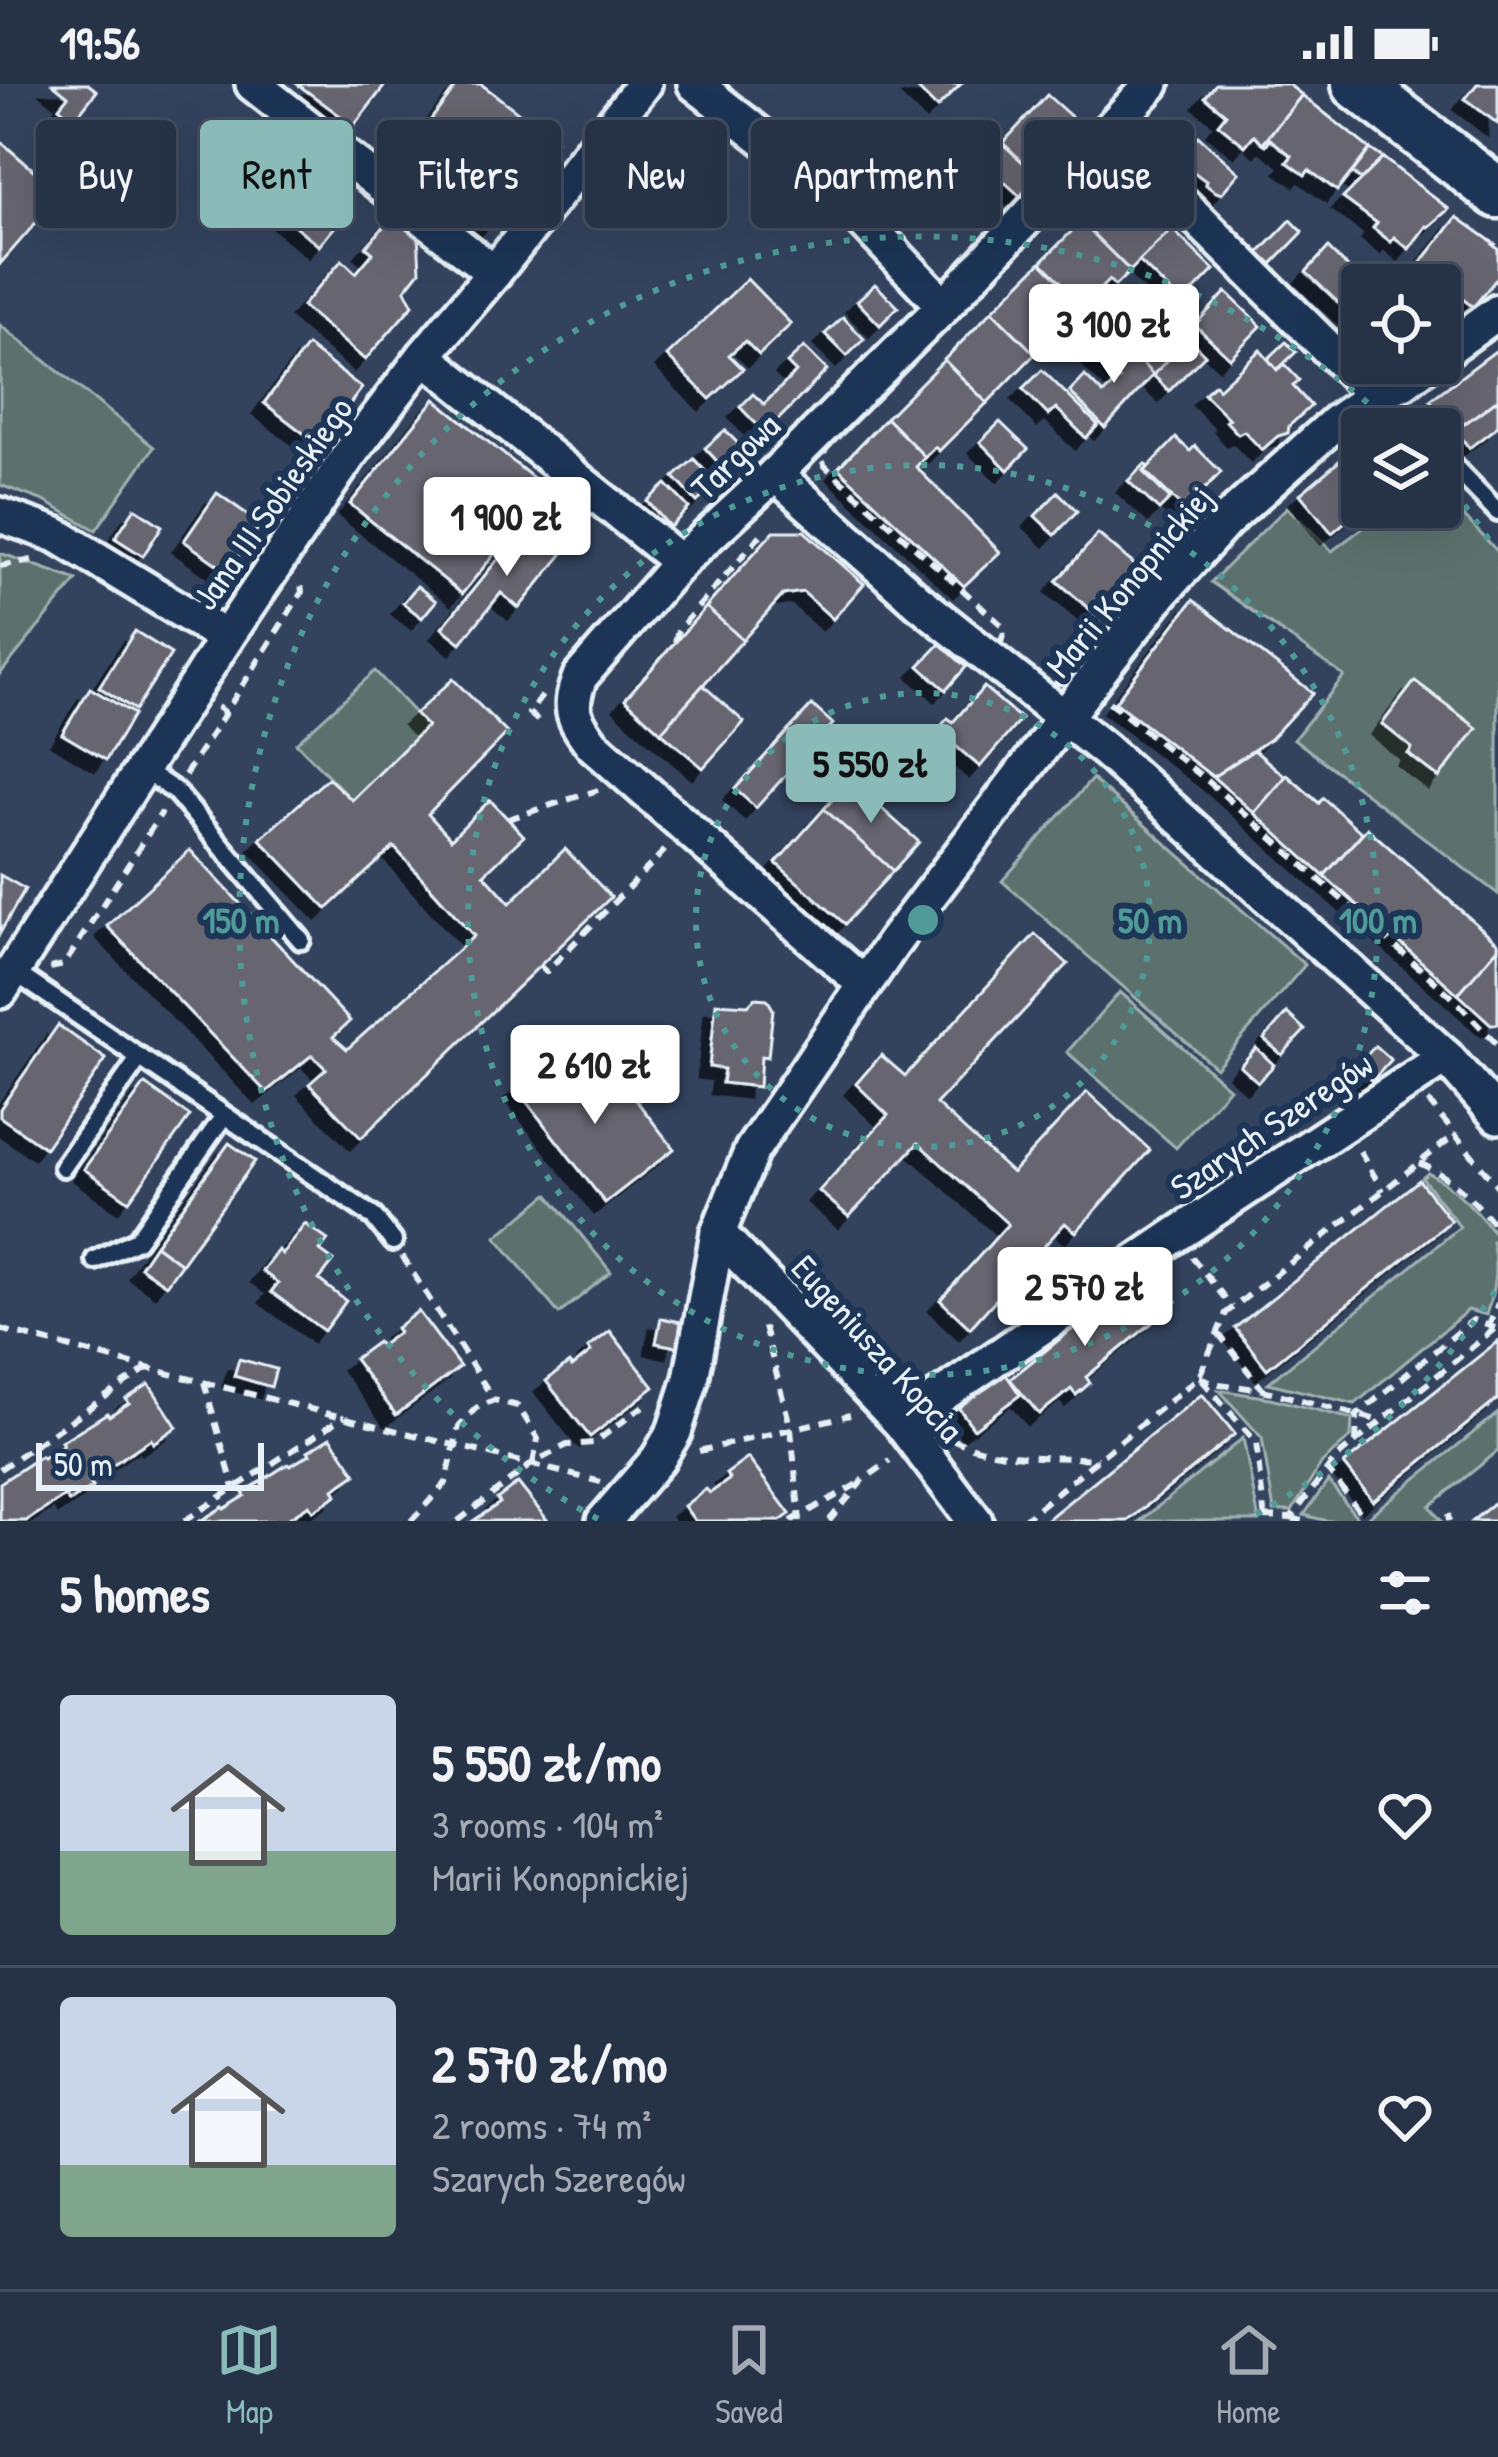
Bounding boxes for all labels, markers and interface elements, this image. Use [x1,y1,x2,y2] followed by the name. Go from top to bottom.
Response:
[60,12,140,73] text: 19:56
[36,120,176,228] chip: Buy
[200,120,353,228] chip: Rent
[377,120,561,228] chip: Filters
[585,120,727,228] chip: New
[751,120,1000,228] chip: Apartment
[1024,120,1194,228] chip: House
[1341,264,1461,528] map controls
[1341,264,1461,384] button: locate
[990,284,1238,386] pin: 3 100 zł
[1056,296,1172,349] text: 3 100 zł
[180,386,363,619] street label: Jana III Sobieskiego
[679,401,790,510] street label: Targowa
[1341,408,1461,528] button: layers
[1034,474,1224,687] street label: Marii Konopnickiej
[383,477,631,579] pin: 1 900 zł
[451,489,563,542] text: 1 900 zł
[747,724,995,826] pin: 5 550 zł
[813,736,929,789] text: 5 550 zł
[202,895,280,944] text: 150 m
[1118,895,1182,944] text: 50 m
[1339,895,1417,944] text: 100 m
[902,899,944,941] centre of rings
[471,1025,719,1127] pin: 2 610 zł
[538,1037,652,1090] text: 2 610 zł
[1160,1039,1381,1210] street label: Szarych Szeregów
[781,1244,976,1452] street label: Eugeniusza Kopcia
[961,1247,1209,1349] pin: 2 570 zł
[1025,1259,1145,1312] text: 2 570 zł
[36,1437,264,1490] scale bar
[54,1442,113,1486] text: 50 m
[60,1559,210,1628] text: 5 homes
[1372,1560,1438,1626] icon: filters
[432,1728,661,1797] text: 5 550 zł/mo
[156,1743,300,1887] icon: home
[1372,1782,1438,1848] icon: heart
[432,1797,663,1850] text: 3 rooms · 104 m²
[432,1850,689,1903] text: Marii Konopnickiej
[432,2029,667,2098] text: 2 570 zł/mo
[156,2045,300,2189] icon: home
[1372,2084,1438,2150] icon: heart
[432,2098,651,2151] text: 2 rooms · 74 m²
[432,2151,686,2204] text: Szarych Szeregów
[216,2317,282,2433] tab: Map
[715,2317,783,2433] tab: Saved
[1216,2317,1282,2433] tab: Home

